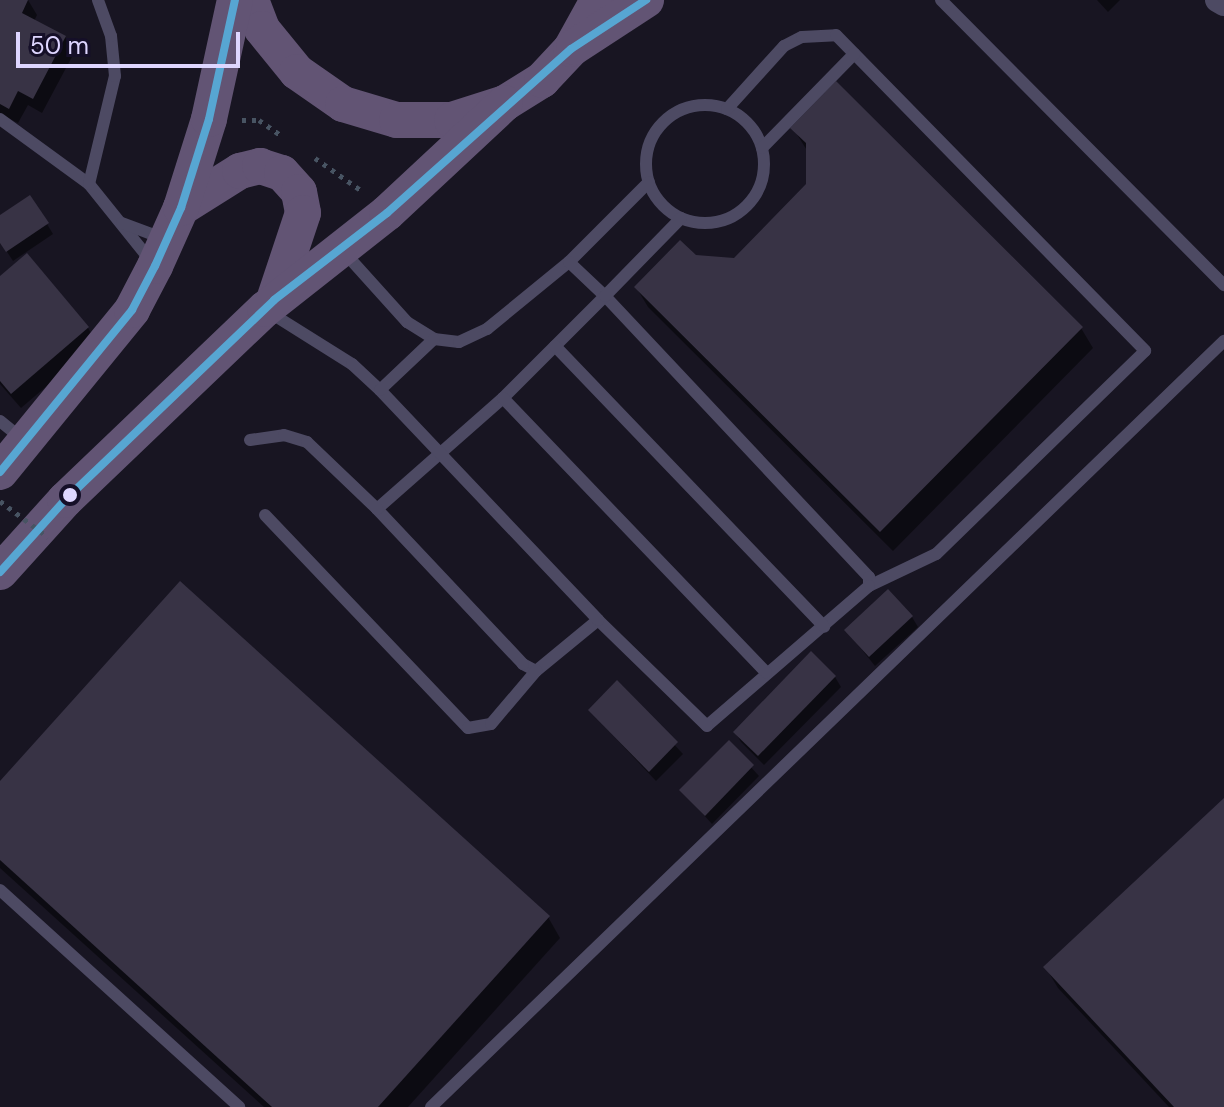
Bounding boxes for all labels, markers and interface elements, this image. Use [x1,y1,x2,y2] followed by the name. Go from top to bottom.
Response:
[20,16,244,66] scale bar
[30,30,89,61] text: 50 m
[62,487,78,503] unlabelled marker

